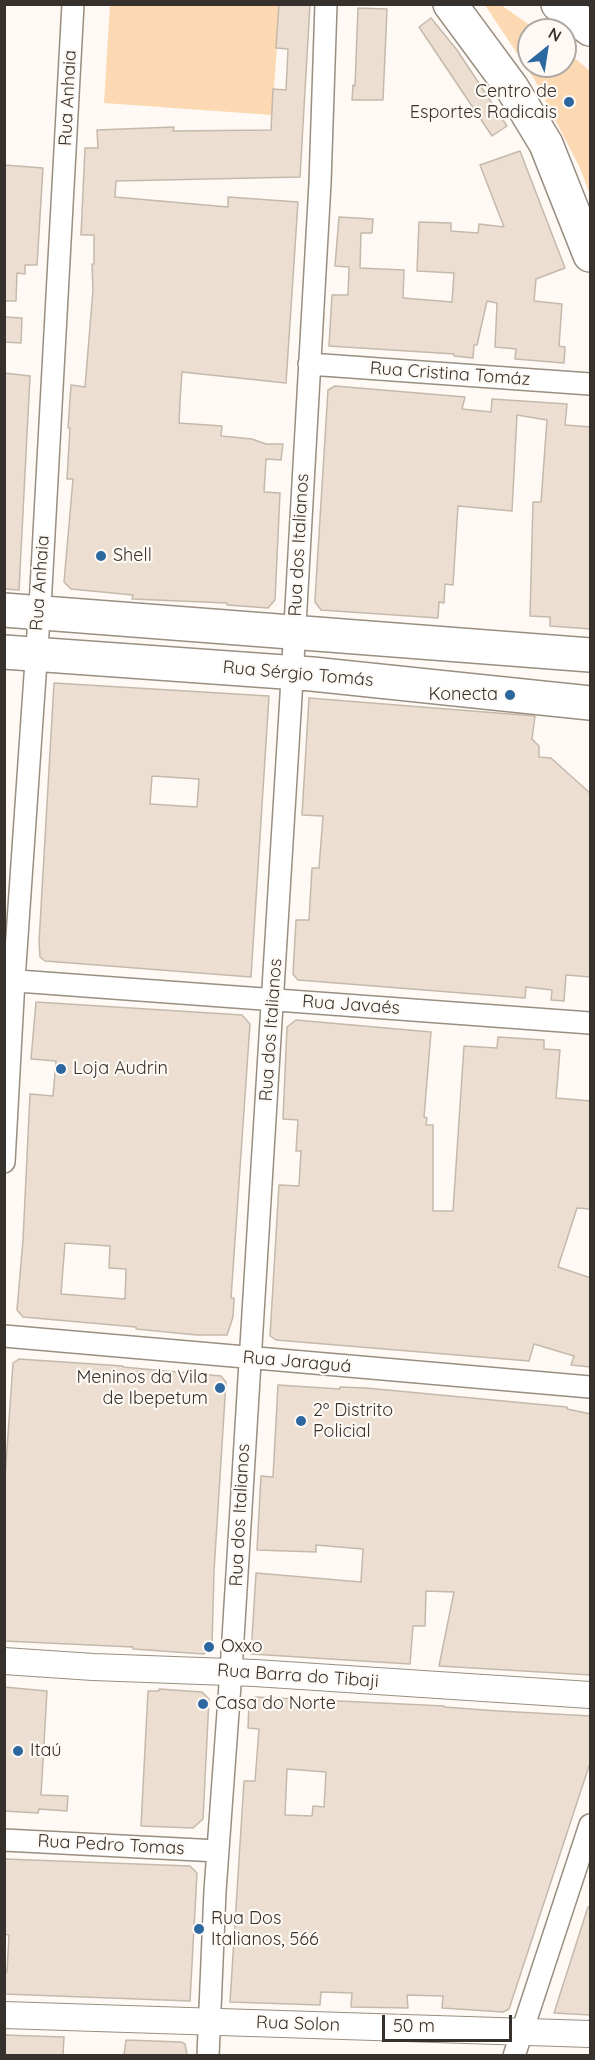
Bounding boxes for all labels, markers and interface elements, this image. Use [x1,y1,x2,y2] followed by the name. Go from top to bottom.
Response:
[517,18,577,78] north arrow
[545,23,565,46] text: N
[55,50,81,146] street label: Rua Anhaia
[410,81,557,124] place label: Centro de Esportes Radicais
[562,95,576,109] marker: Centro de Esportes Radicais
[369,358,531,390] street label: Rua Cristina Tomáz
[284,473,314,617] street label: Rua dos Italianos
[26,534,54,632] street label: Rua Anhaia
[113,545,152,567] place label: Shell
[94,549,108,563] marker: Shell
[222,657,374,691] street label: Rua Sérgio Tomás
[428,684,498,706] place label: Konecta
[503,688,517,702] marker: Konecta
[255,958,287,1102] street label: Rua dos Italianos
[301,991,401,1019] street label: Rua Javaés
[73,1058,168,1080] place label: Loja Audrin
[54,1062,68,1076] marker: Loja Audrin
[242,1346,352,1378] street label: Rua Jaraguá
[76,1367,208,1410] place label: Meninos da Vila de Ibepetum
[213,1381,227,1395] marker: Meninos da Vila de Ibepetum
[313,1400,393,1442] place label: 2º Distrito Policial
[294,1414,308,1428] marker: 2º Distrito Policial
[225,1443,255,1587] street label: Rua dos Italianos
[221,1636,263,1658] place label: Oxxo
[202,1640,216,1654] marker: Oxxo
[216,1660,380,1692] street label: Rua Barra do Tibaji
[215,1693,336,1715] place label: Casa do Norte
[196,1697,210,1711] marker: Casa do Norte
[30,1740,62,1762] place label: Itaú
[11,1744,25,1758] marker: Itaú
[37,1830,185,1860] street label: Rua Pedro Tomas
[211,1908,319,1950] place label: Rua Dos Italianos, 566
[192,1922,206,1936] marker: Rua Dos Italianos, 566
[385,2003,516,2041] scale bar
[256,2012,340,2036] street label: Rua Solon
[393,2014,435,2037] text: 50 m

